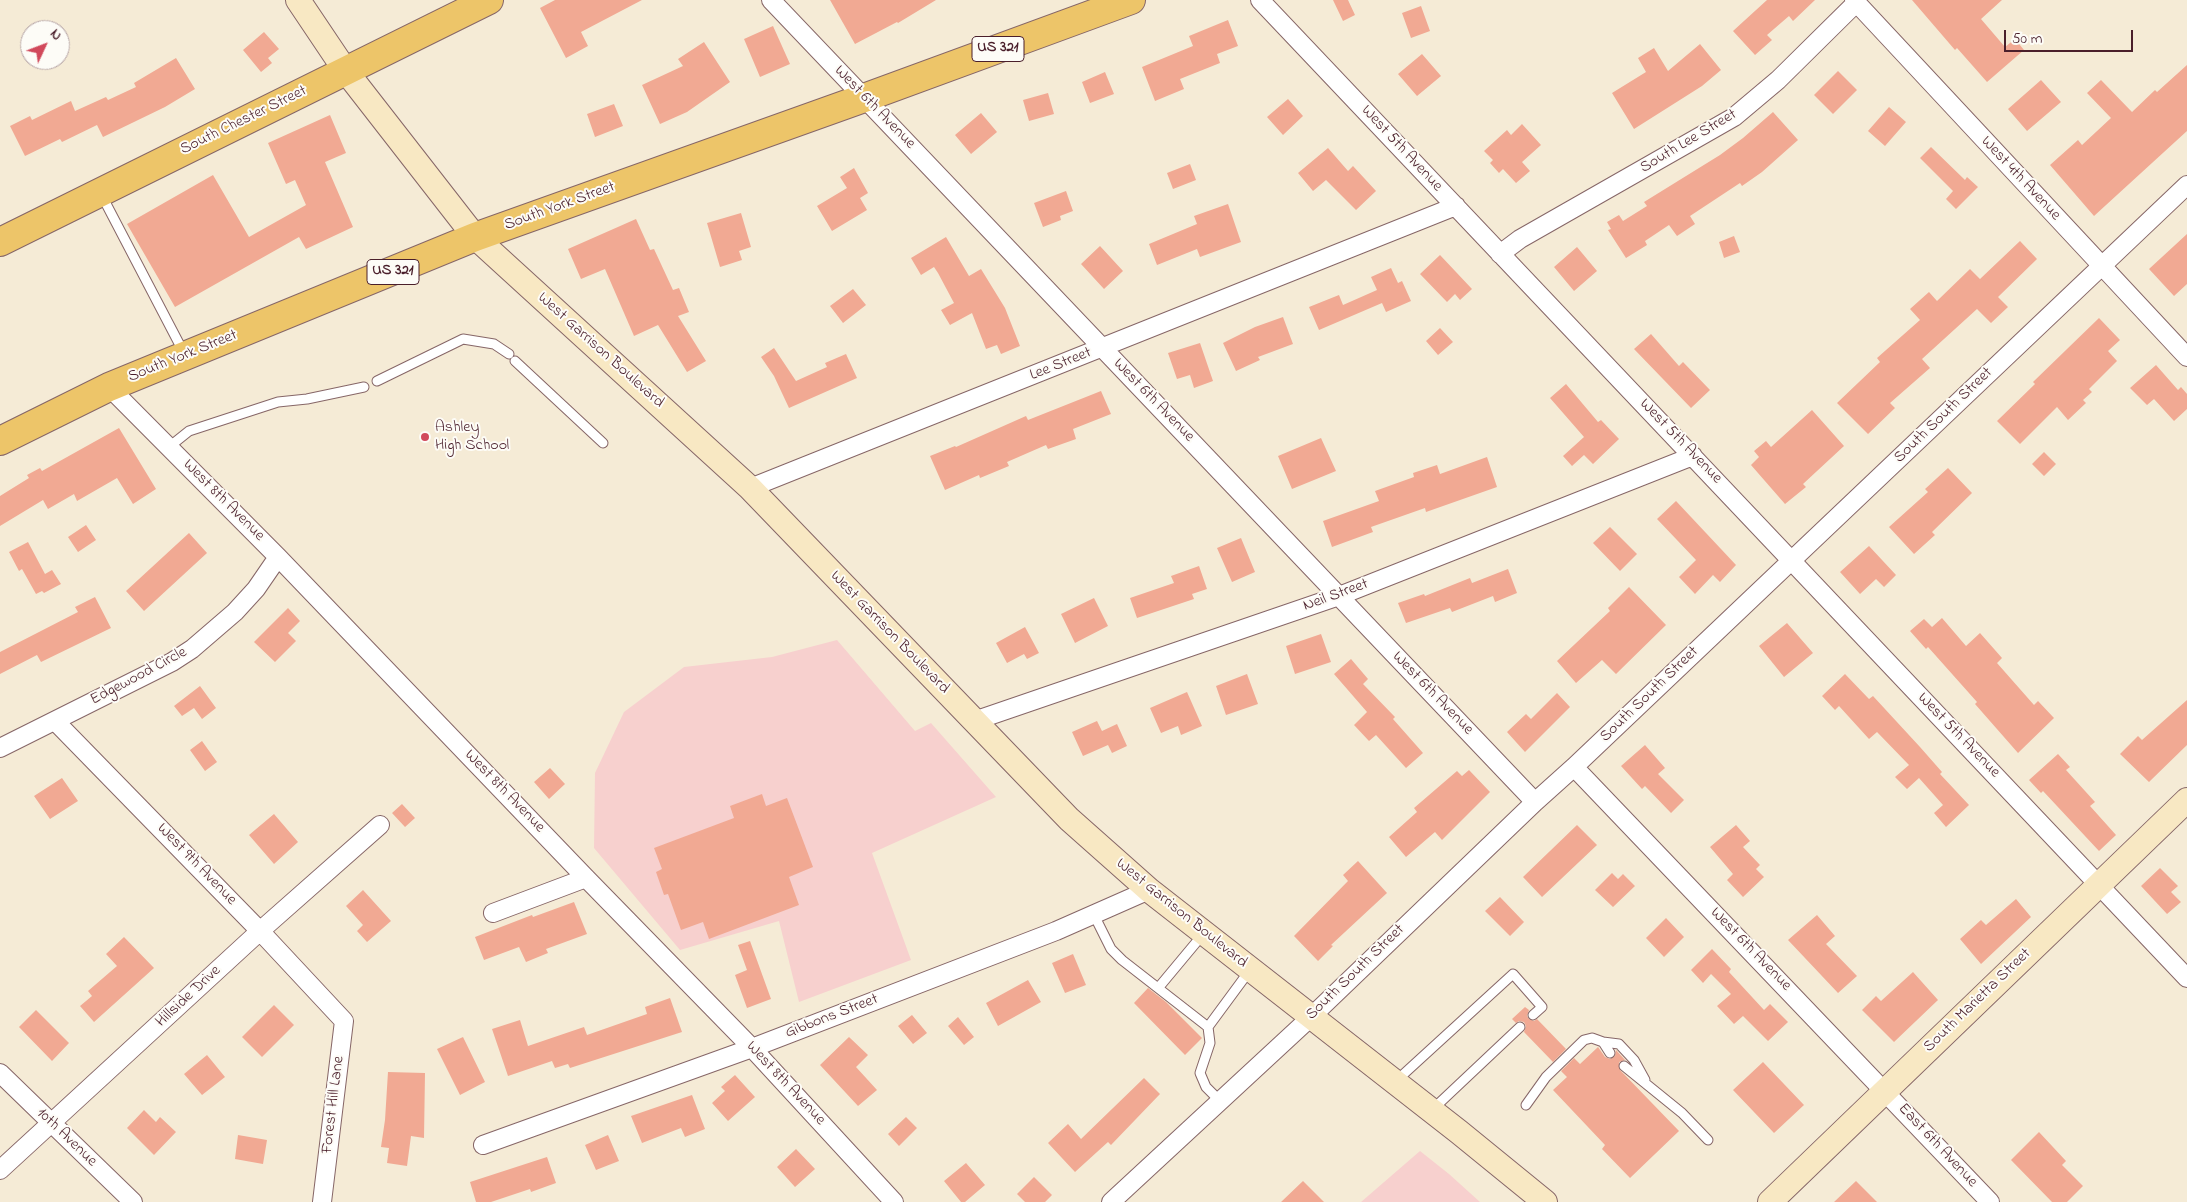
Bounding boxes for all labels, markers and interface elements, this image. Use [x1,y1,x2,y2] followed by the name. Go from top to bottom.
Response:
[20,20,70,70] north arrow
[2007,20,2136,52] scale bar
[45,24,67,46] text: N
[2012,28,2042,50] text: 50 m
[972,36,1024,62] road number: US 321
[829,62,919,154] street label: West 6th Avenue
[178,82,310,160] street label: South Chester Street
[1356,102,1446,196] street label: West 5th Avenue
[1637,106,1741,178] street label: South Lee Street
[1976,133,2064,225] street label: West 4th Avenue
[502,178,618,236] street label: South York Street
[367,260,419,284] road number: US 321
[533,289,667,413] street label: West Garrison Boulevard
[126,326,240,388] street label: South York Street
[1027,344,1095,386] street label: Lee Street
[1108,355,1198,447] street label: West 6th Avenue
[1891,364,1997,468] street label: South South Street
[1635,395,1725,489] street label: West 5th Avenue
[435,418,509,456] place label: Ashley High School
[419,431,431,443] marker: Ashley High School
[178,456,268,546] street label: West 8th Avenue
[825,567,953,699] street label: West Garrison Boulevard
[1301,575,1371,617] street label: Neil Street
[87,643,191,711] street label: Edgewood Circle
[1597,643,1703,747] street label: South South Street
[1387,648,1477,740] street label: West 6th Avenue
[1913,689,2003,783] street label: West 5th Avenue
[460,747,548,837] street label: West 8th Avenue
[152,820,240,910] street label: West 9th Avenue
[1111,855,1251,973] street label: West Garrison Boulevard
[1705,904,1795,996] street label: West 6th Avenue
[1303,921,1409,1025] street label: South South Street
[1920,945,2036,1057] street label: South Marietta Street
[152,962,226,1032] street label: Hillside Drive
[783,990,881,1044] street label: Gibbons Street
[741,1038,829,1130] street label: West 8th Avenue
[318,1055,350,1155] street label: Forest Hill Lane
[1893,1100,1981,1192] street label: East 6th Avenue
[32,1104,100,1172] street label: 10th Avenue

